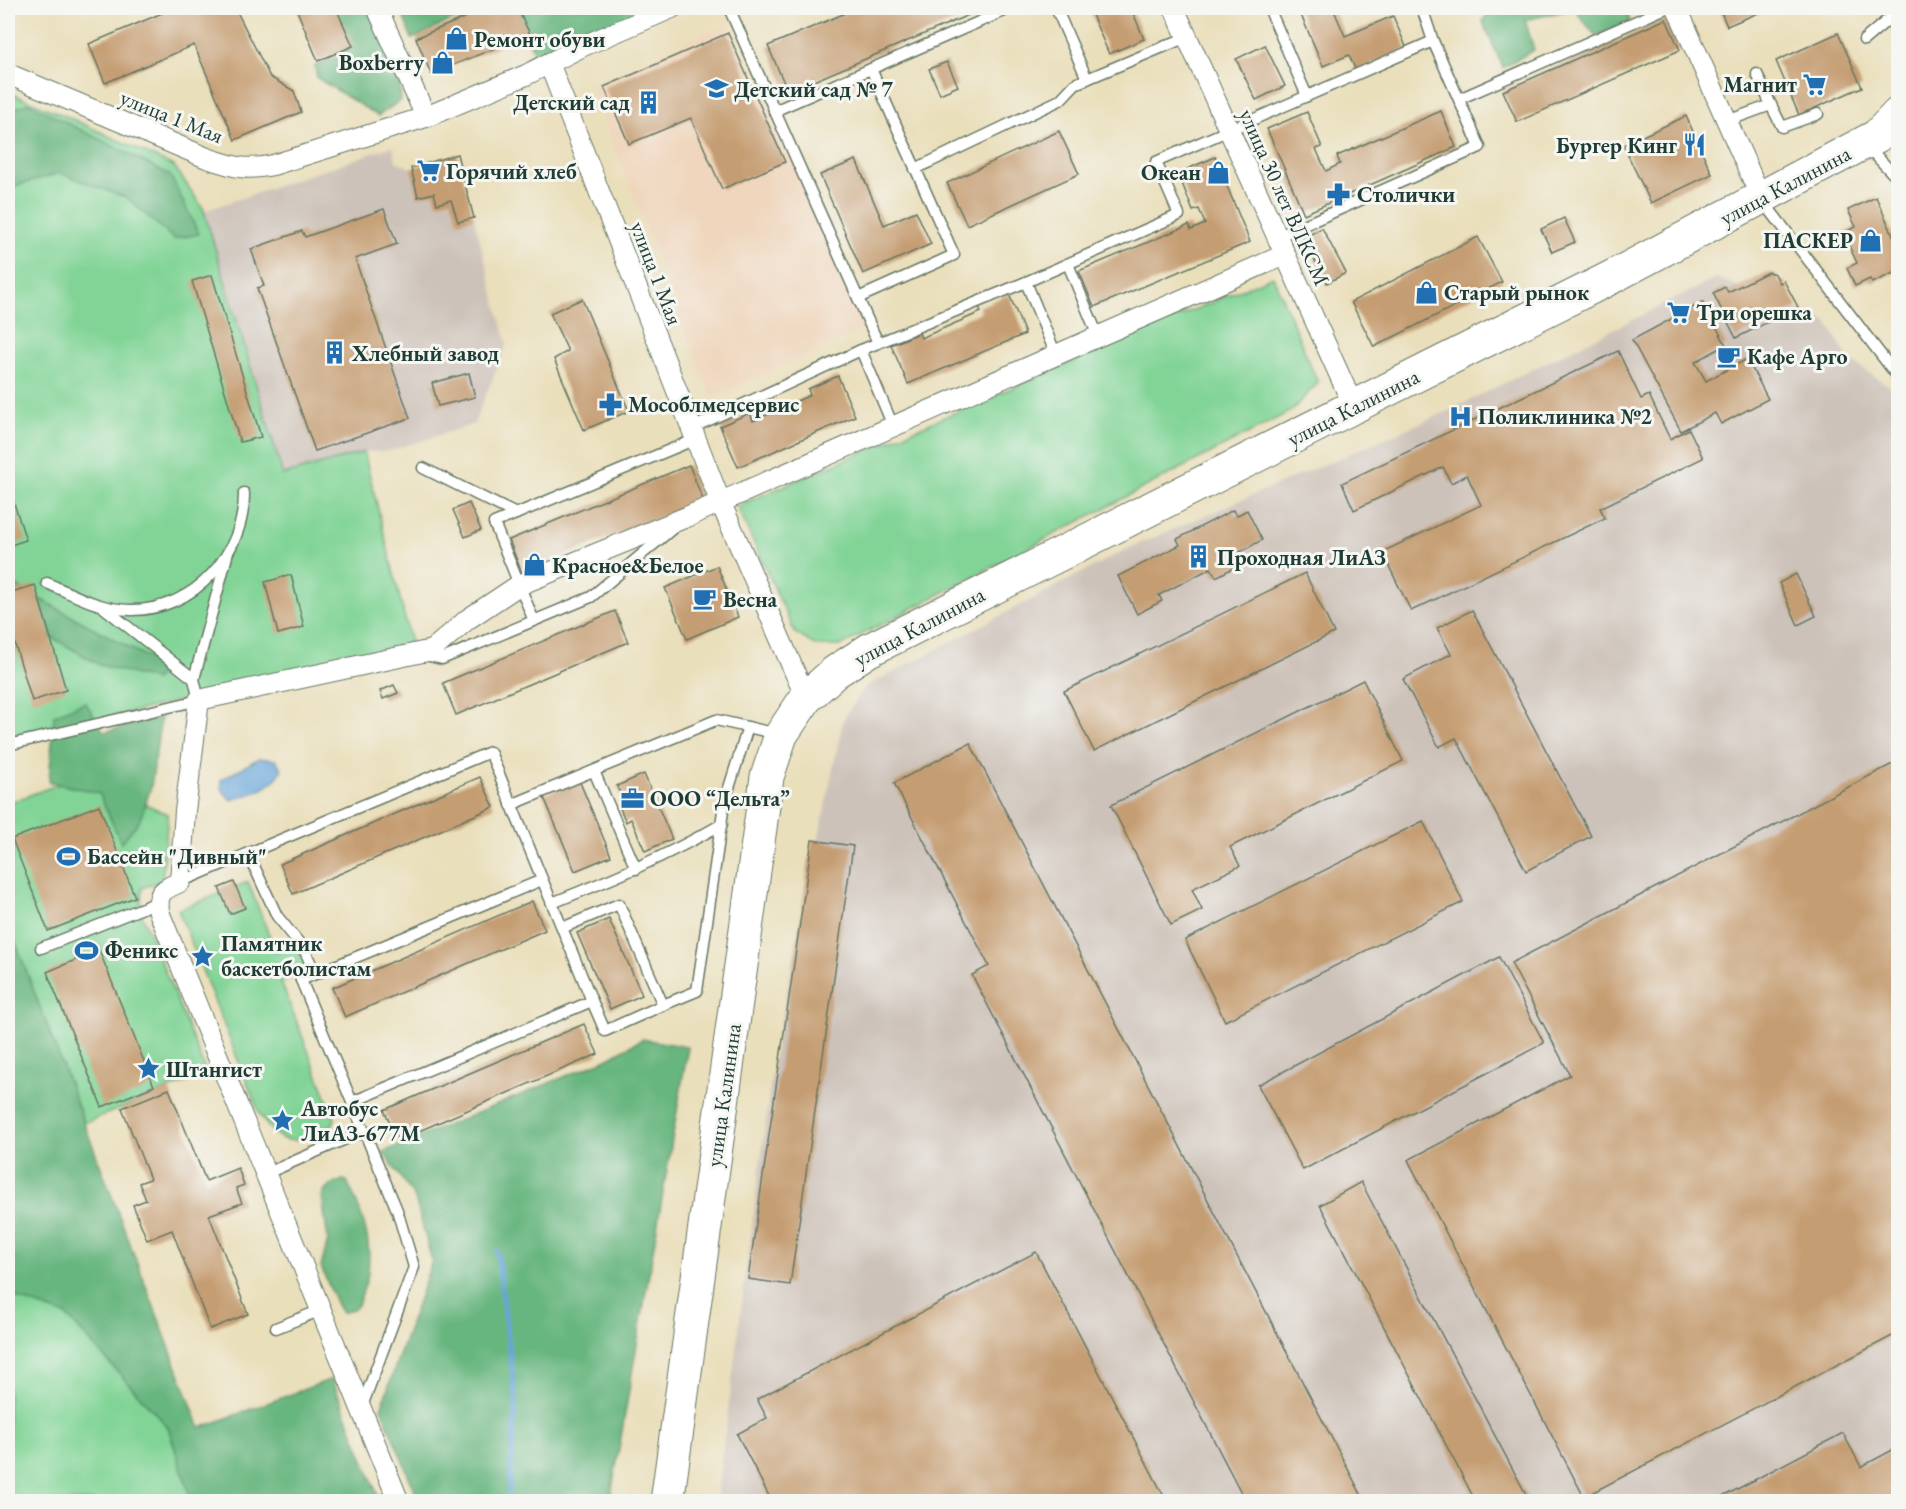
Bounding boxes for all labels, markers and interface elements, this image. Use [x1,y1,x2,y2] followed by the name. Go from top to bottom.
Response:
[474,25,606,54] place label: Ремонт обуви
[443,26,469,52] shop icon: Ремонт обуви
[339,48,424,77] place label: Boxberry
[429,49,455,75] shop icon: Boxberry
[1723,70,1797,99] place label: Магнит
[1802,71,1828,97] supermarket icon: Магнит
[734,75,893,104] place label: Детский сад № 7
[703,76,729,102] school or university icon: Детский сад № 7
[116,83,228,150] street label: улица 1 Мая
[513,88,630,117] place label: Детский сад
[635,89,661,115] building icon: Детский сад
[1232,104,1337,291] street label: улица 30 лет ВЛКСМ
[1556,131,1677,160] place label: Бургер Кинг
[1682,132,1708,158] restaurant icon: Бургер Кинг
[1715,139,1856,232] street label: улица Калинина
[446,157,577,186] place label: Горячий хлеб
[415,158,441,184] supermarket icon: Горячий хлеб
[1141,158,1201,187] place label: Океан
[1206,159,1232,185] shop icon: Океан
[1357,180,1455,209] place label: Столички
[1326,181,1352,207] pharmacy icon: Столички
[624,217,690,329] street label: улица 1 Мая
[1763,226,1853,255] place label: ПАСКЕР
[1858,227,1884,253] shop icon: ПАСКЕР
[1444,278,1590,307] place label: Старый рынок
[1413,279,1439,305] shop icon: Старый рынок
[1696,298,1812,327] place label: Три орешка
[1665,299,1691,325] supermarket icon: Три орешка
[351,339,499,368] place label: Хлебный завод
[321,340,347,366] building icon: Хлебный завод
[1747,342,1848,371] place label: Кафе Арго
[1716,343,1742,369] cafe icon: Кафе Арго
[1282,362,1424,453] street label: улица Калинина
[628,390,799,419] place label: Мособлмедсервис
[597,391,623,417] pharmacy icon: Мособлмедсервис
[1478,402,1652,431] place label: Поликлиника №2
[1447,403,1473,429] hospital icon: Поликлиника №2
[1217,543,1386,572] place label: Проходная ЛиАЗ
[1186,544,1212,570] building icon: Проходная ЛиАЗ
[552,551,704,580] place label: Красное&Белое
[521,552,547,578] shop icon: Красное&Белое
[849,580,990,673] street label: улица Калинина
[723,585,778,614] place label: Весна
[692,586,718,612] cafe icon: Весна
[650,784,790,813] place label: ООО “Дельта”
[619,785,645,811] office icon: ООО “Дельта”
[87,842,267,871] place label: Бассейн "Дивный"
[56,843,82,869] sports icon: Бассейн "Дивный"
[221,929,372,983] place label: Памятник баскетболистам
[105,936,178,965] place label: Феникс
[74,937,100,963] sports icon: Феникс
[190,943,216,969] place icon: Памятник баскетболистам
[699,1021,748,1169] street label: улица Калинина
[166,1055,262,1084] place label: Штангист
[135,1056,161,1082] place icon: Штангист
[300,1094,420,1148] place label: Автобус ЛиАЗ-677М
[270,1108,296,1134] place icon: Автобус ЛиАЗ-677М

